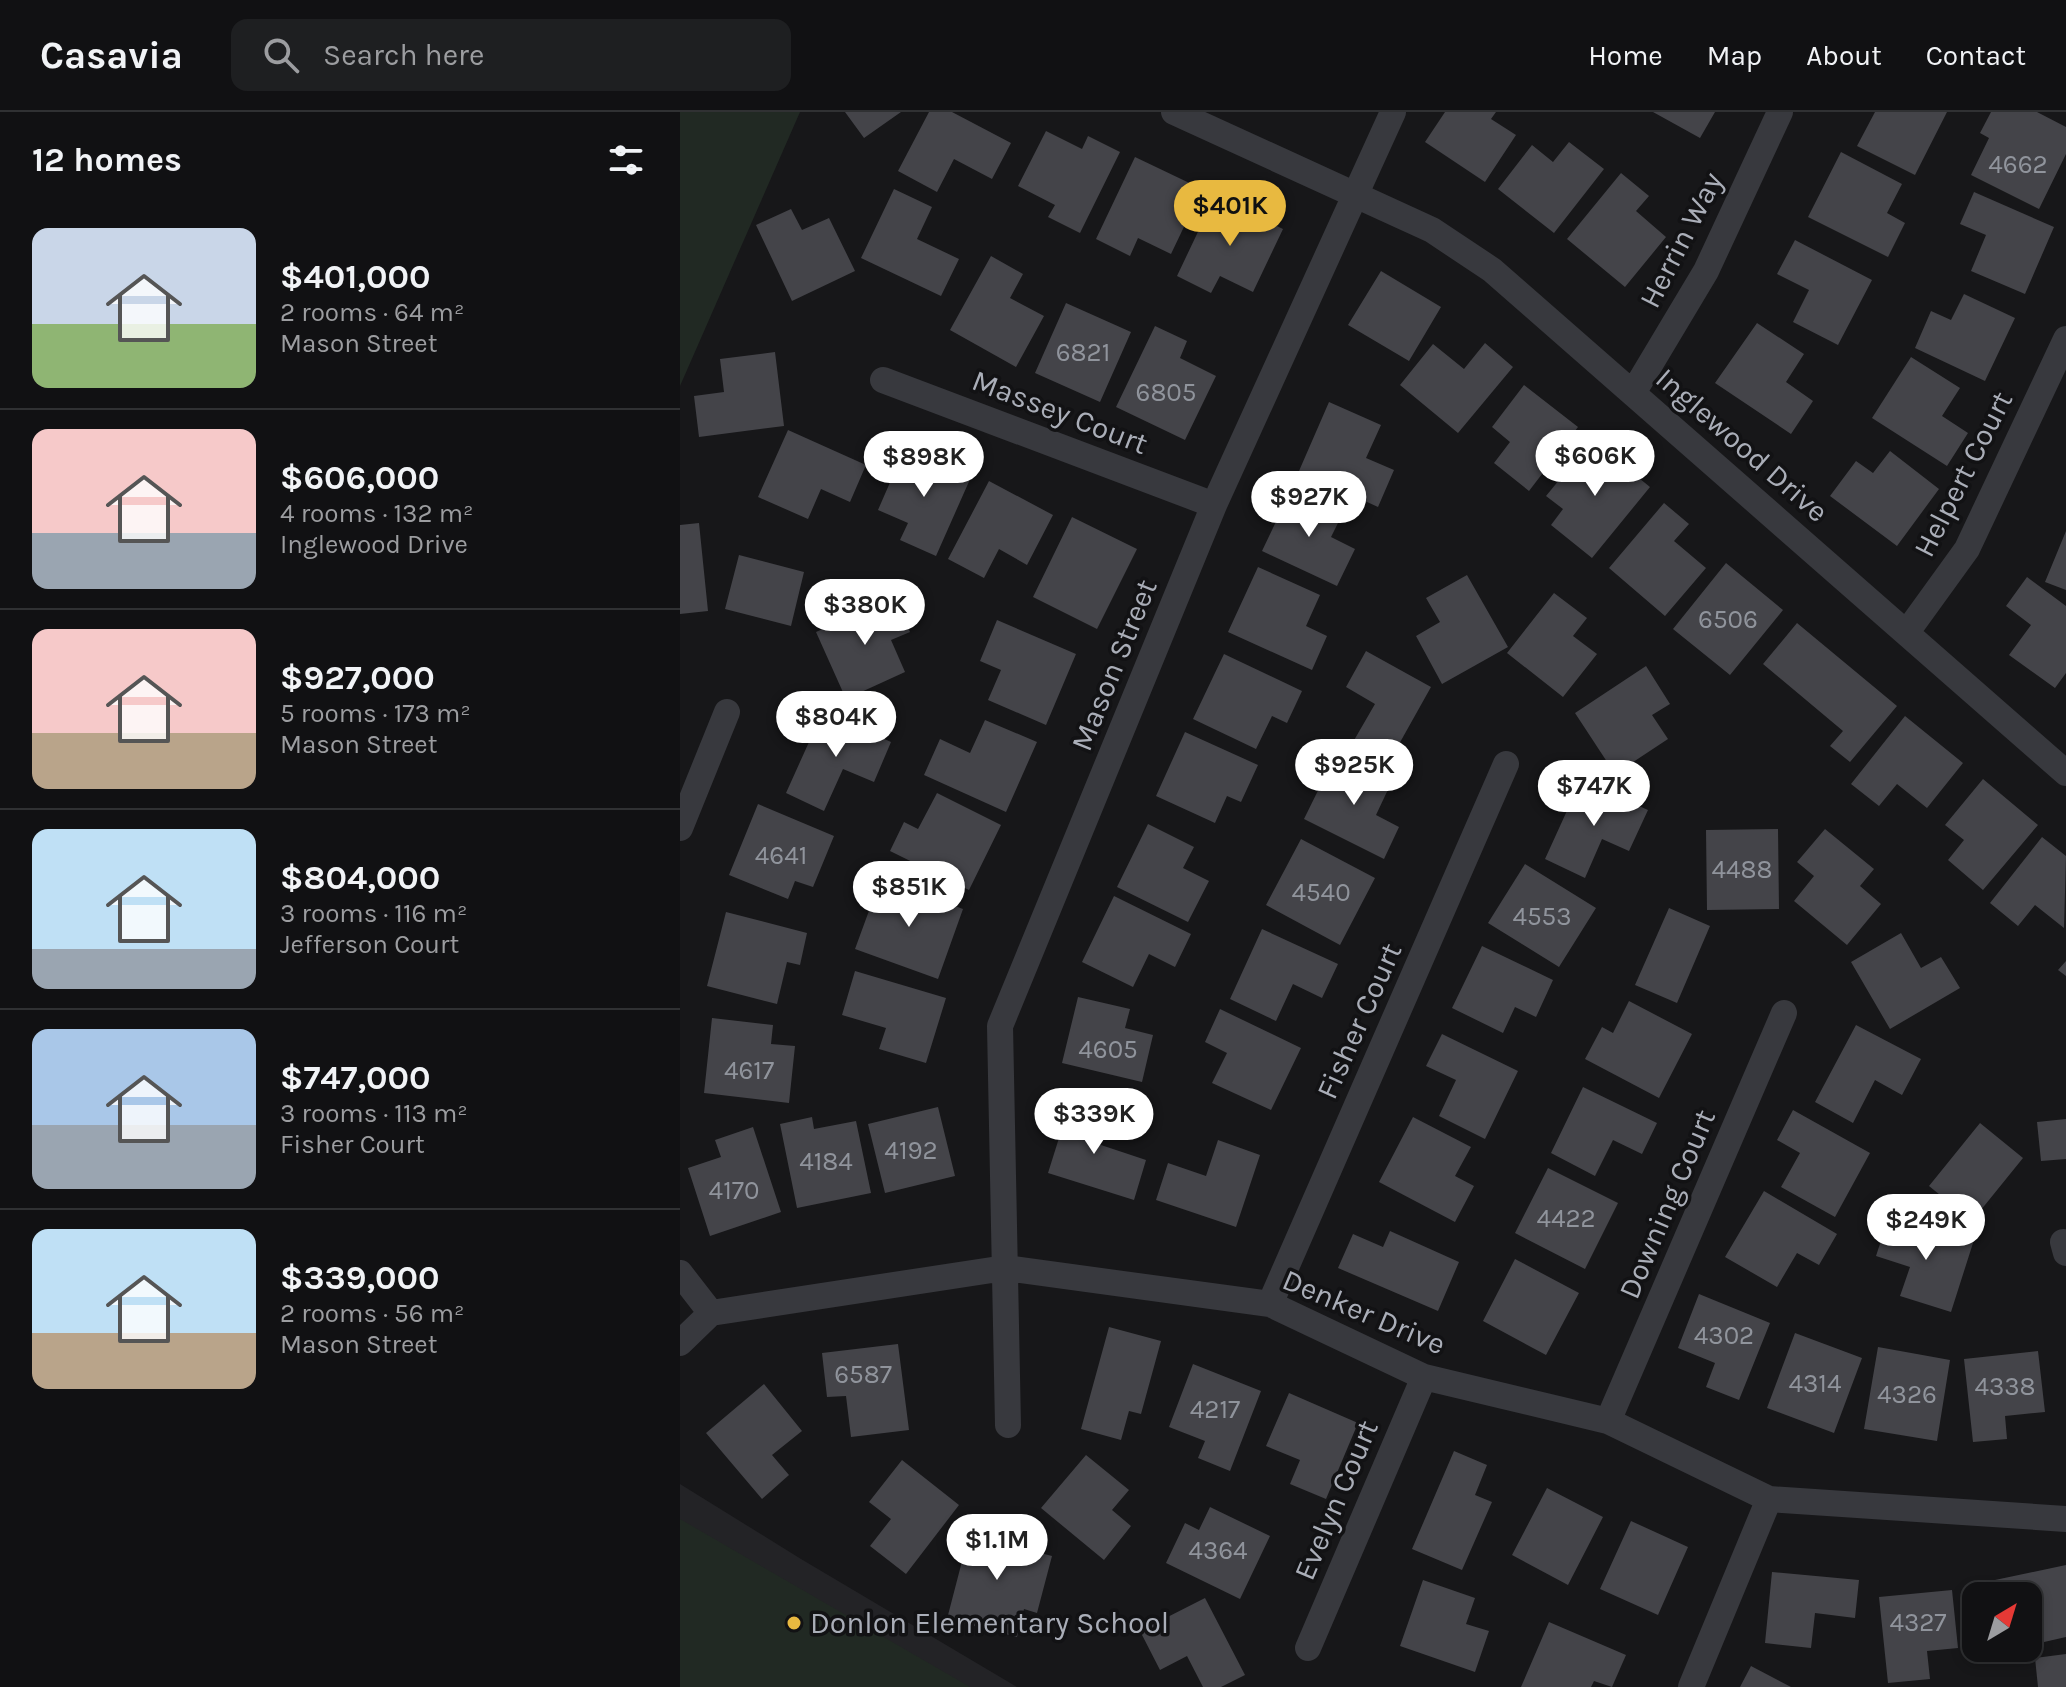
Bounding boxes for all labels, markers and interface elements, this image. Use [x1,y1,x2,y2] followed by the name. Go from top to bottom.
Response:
[231,19,791,91] search box
[40,33,183,78] text: Casavia
[259,33,303,77] icon: search
[323,37,484,73] text: Search here
[1588,39,1663,72] text: Home
[1707,39,1762,72] text: Map
[1806,39,1882,72] text: About
[1926,39,2026,72] text: Contact
[604,138,648,182] icon: filters
[32,140,182,180] text: 12 homes
[1988,149,2048,180] house number: 4662
[1631,166,1731,314] street label: Herrin Way
[1174,180,1286,248] pin: $401K
[1192,190,1268,221] text: $401K
[280,257,430,297] text: $401,000
[96,260,192,356] icon: home
[280,297,464,328] text: 2 rooms · 64 m²
[280,328,437,359] text: Mason Street
[1056,337,1110,368] house number: 6821
[1648,360,1836,530] street label: Inglewood Drive
[967,362,1153,462] street label: Massey Court
[1136,377,1196,408] house number: 6805
[1906,385,2020,563] street label: Helpert Court
[1539,430,1651,498] pin: $606K
[868,431,980,499] pin: $898K
[1554,440,1636,471] text: $606K
[882,441,966,472] text: $898K
[280,458,439,498] text: $606,000
[96,461,192,557] icon: home
[1253,471,1365,539] pin: $927K
[1269,481,1349,512] text: $927K
[280,498,473,529] text: 4 rooms · 132 m²
[280,529,468,560] text: Inglewood Drive
[1063,574,1165,756] street label: Mason Street
[809,579,921,647] pin: $380K
[823,589,907,620] text: $380K
[1698,604,1758,635] house number: 6506
[280,658,435,698] text: $927,000
[96,661,192,757] icon: home
[780,691,892,759] pin: $804K
[280,698,471,729] text: 5 rooms · 173 m²
[794,701,878,732] text: $804K
[280,729,437,760] text: Mason Street
[1298,739,1410,807] pin: $925K
[1313,749,1395,780] text: $925K
[1538,760,1650,828] pin: $747K
[1556,770,1632,801] text: $747K
[755,840,807,871] house number: 4641
[1712,854,1773,885] house number: 4488
[280,858,440,898] text: $804,000
[96,861,192,957] icon: home
[853,861,965,929] pin: $851K
[871,871,947,902] text: $851K
[1291,877,1351,908] house number: 4540
[280,898,467,929] text: 3 rooms · 116 m²
[1512,901,1572,932] house number: 4553
[280,929,459,960] text: Jefferson Court
[1309,937,1409,1105] street label: Fisher Court
[1078,1034,1138,1065] house number: 4605
[724,1055,774,1086] house number: 4617
[280,1058,431,1098] text: $747,000
[96,1061,192,1157] icon: home
[1038,1088,1150,1156] pin: $339K
[280,1098,468,1129] text: 3 rooms · 113 m²
[1052,1098,1136,1129] text: $339K
[1611,1104,1723,1304] street label: Downing Court
[280,1129,425,1160] text: Fisher Court
[884,1135,938,1166] house number: 4192
[799,1146,853,1177] house number: 4184
[709,1175,759,1206] house number: 4170
[1870,1194,1982,1262] pin: $249K
[1536,1203,1596,1234] house number: 4422
[1885,1204,1967,1235] text: $249K
[280,1258,440,1298] text: $339,000
[96,1261,192,1357] icon: home
[1277,1262,1451,1362] street label: Denker Drive
[280,1298,465,1329] text: 2 rooms · 56 m²
[1694,1320,1754,1351] house number: 4302
[280,1329,437,1360] text: Mason Street
[834,1359,892,1390] house number: 6587
[1789,1368,1842,1399] house number: 4314
[1974,1371,2036,1402] house number: 4338
[1877,1379,1937,1410] house number: 4326
[1190,1394,1240,1425] house number: 4217
[1286,1415,1386,1585] street label: Evelyn Court
[941,1514,1053,1582] pin: $1.1M
[965,1524,1029,1555] text: $1.1M
[1188,1535,1248,1566] house number: 4364
[1962,1582,2042,1662] north arrow
[1962,1582,2042,1662] map controls
[810,1605,1169,1641] place label: Donlon Elementary School
[1889,1607,1947,1638] house number: 4327
[785,1614,803,1632] marker: Donlon Elementary School

